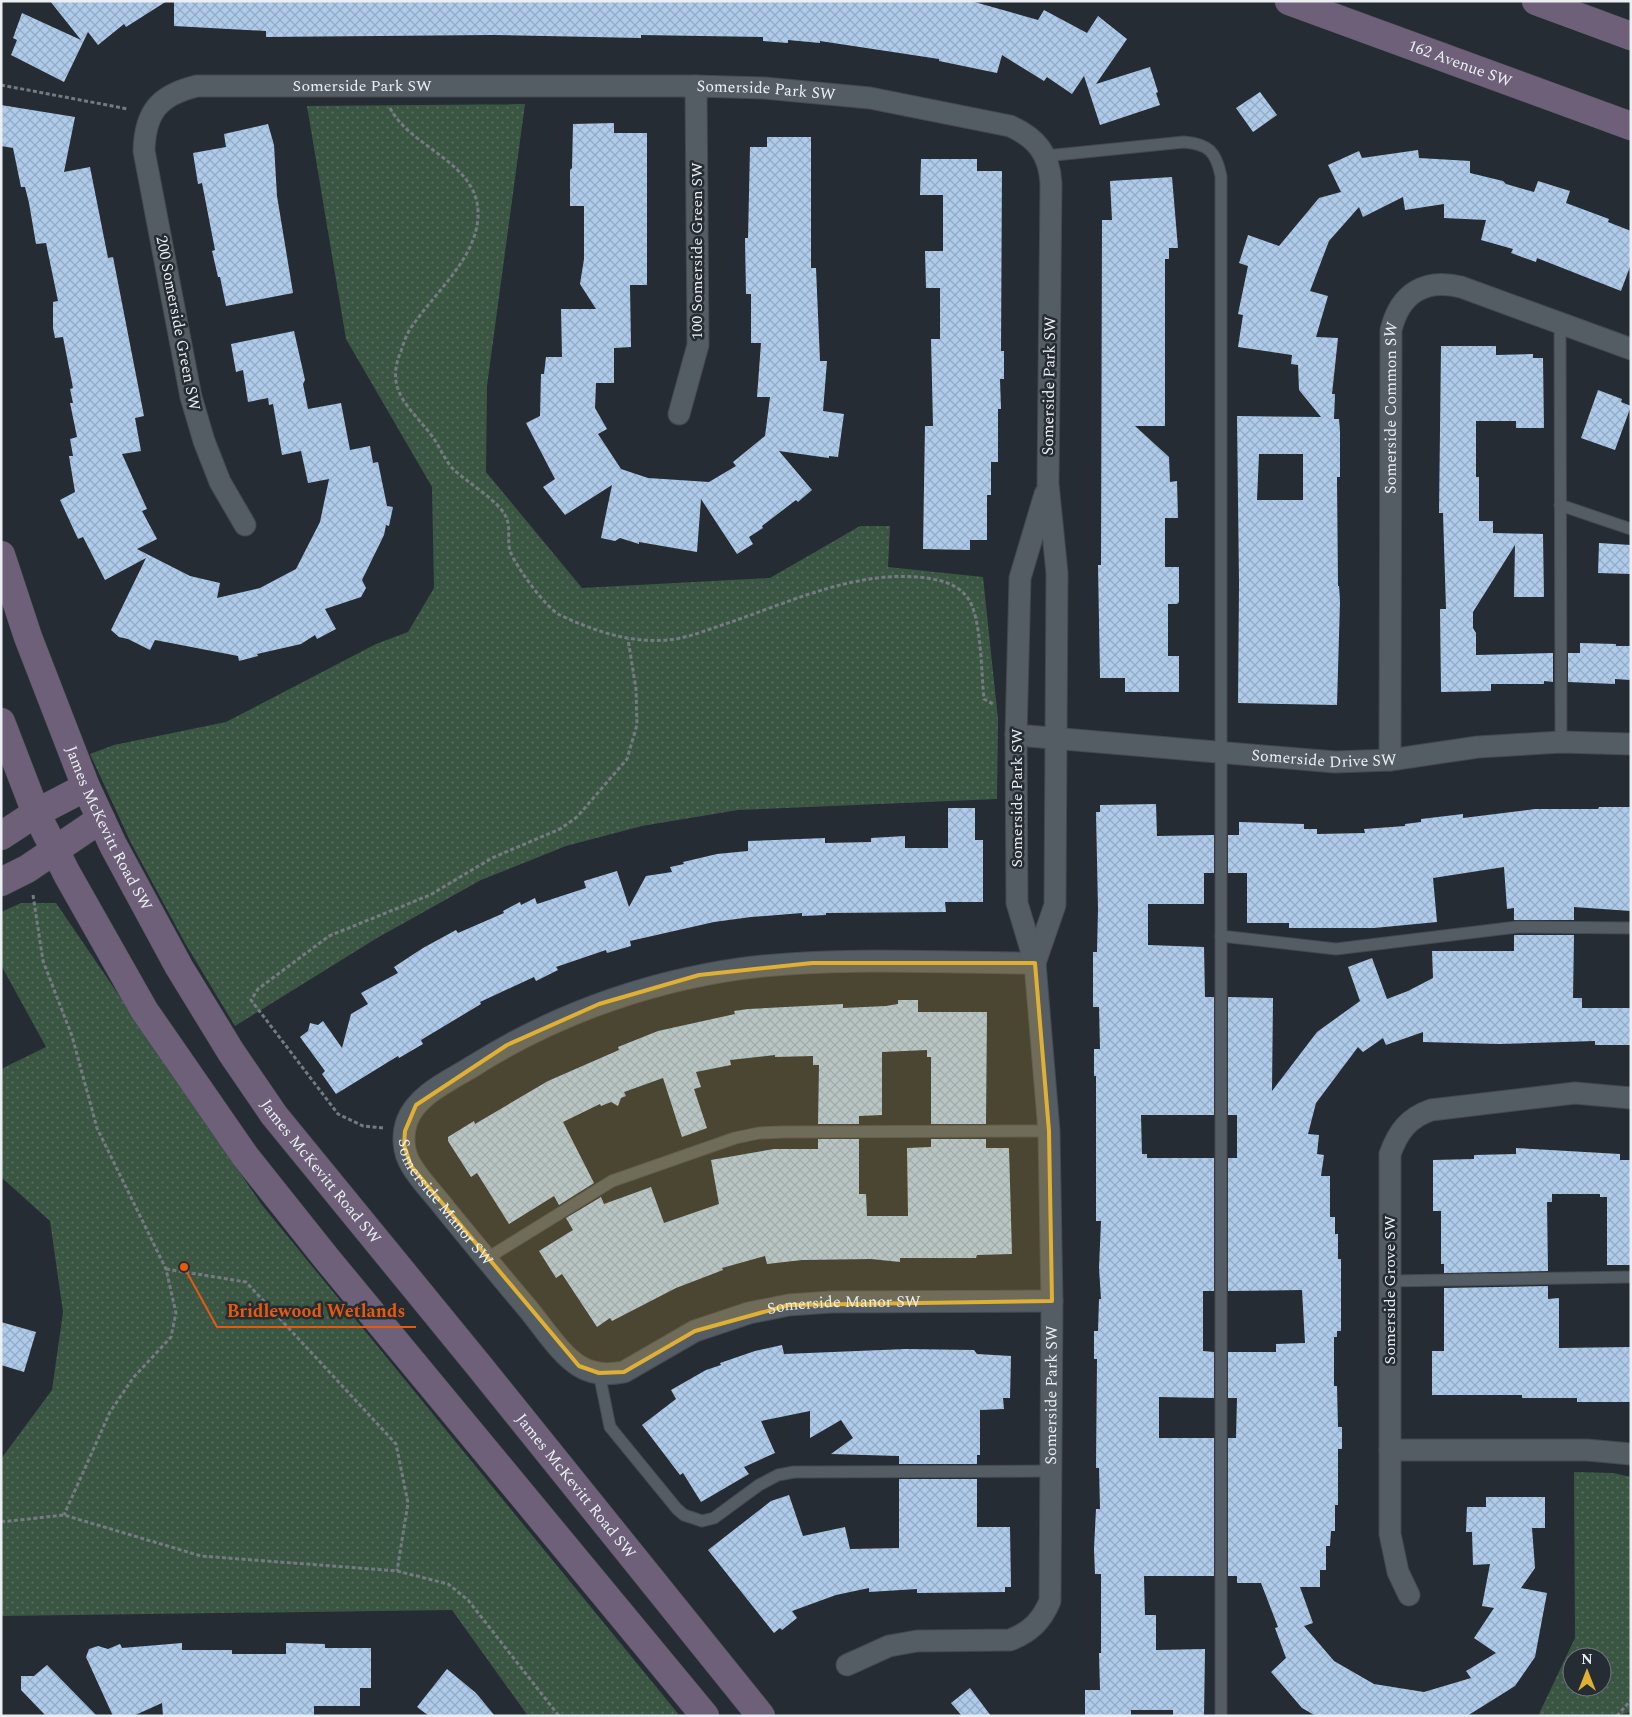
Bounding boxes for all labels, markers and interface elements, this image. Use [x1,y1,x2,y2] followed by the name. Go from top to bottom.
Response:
[1405,33,1516,94] street label: 162 Avenue SW
[293,74,432,98] street label: Somerside Park SW
[696,74,837,107] street label: Somerside Park SW
[685,162,709,340] street label: 100 Somerside Green SW
[149,234,207,413] street label: 200 Somerside Green SW
[1036,316,1062,456] street label: Somerside Park SW
[1378,319,1405,494] street label: Somerside Common SW
[1005,728,1029,868] street label: Somerside Park SW
[59,742,158,915] street label: James McKevitt Road SW
[1250,743,1397,774] street label: Somerside Drive SW
[255,1094,387,1249] street label: James McKevitt Road SW
[392,1138,499,1271] street label: Somerside Manor SW
[1378,1215,1402,1364] street label: Somerside Grove SW
[765,1290,921,1321] street label: Somerside Manor SW
[217,1294,416,1327] callout: Bridlewood Wetlands
[227,1298,405,1325] text: Bridlewood Wetlands
[1039,1325,1064,1465] street label: Somerside Park SW
[510,1408,642,1564] street label: James McKevitt Road SW
[1562,1647,1612,1697] north arrow
[1581,1649,1593,1670] text: N

